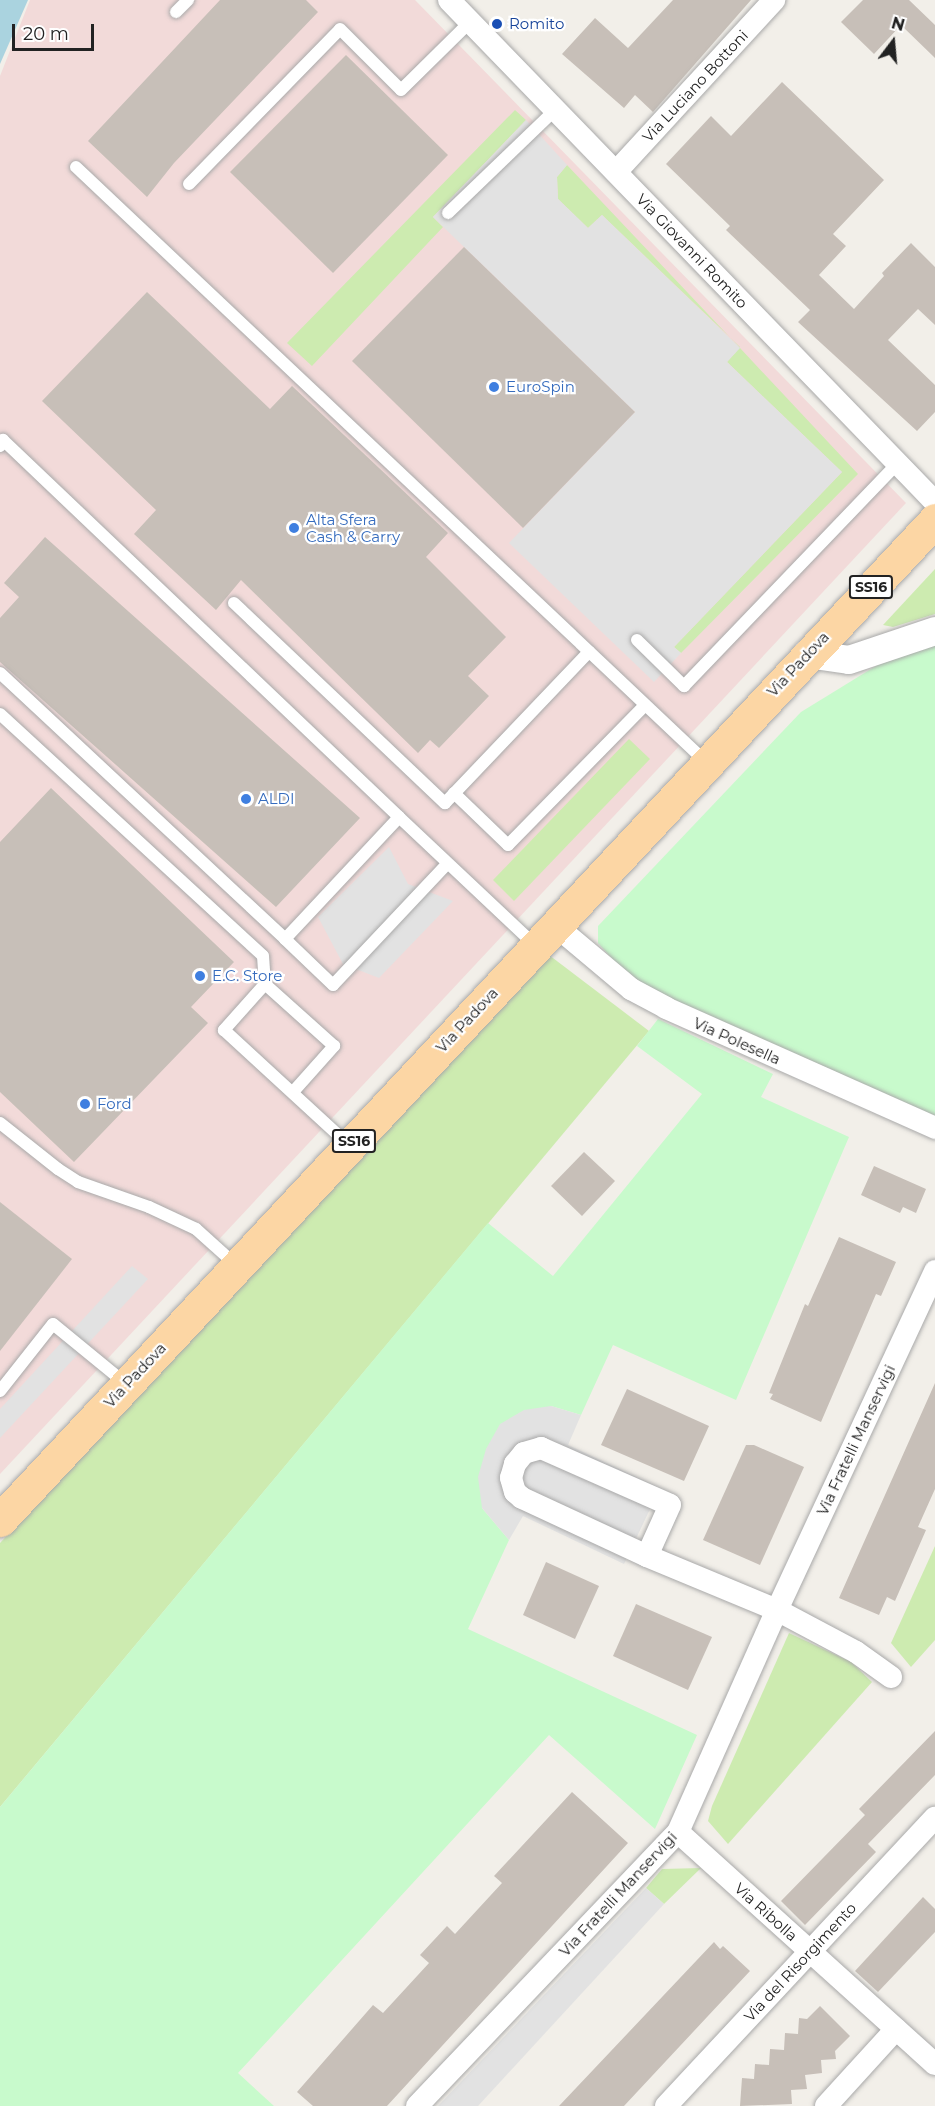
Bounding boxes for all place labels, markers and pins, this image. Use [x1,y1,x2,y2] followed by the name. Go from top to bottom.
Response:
[509,15,564,33] place label: Romito
[490,17,504,31] marker: Romito
[506,378,575,396] place label: EuroSpin
[487,380,501,394] marker: EuroSpin
[306,510,400,545] place label: Alta Sfera Cash & Carry
[287,521,301,535] marker: Alta Sfera Cash & Carry
[258,790,295,808] place label: ALDI
[239,792,253,806] marker: ALDI
[212,967,282,985] place label: E.C. Store
[193,969,207,983] marker: E.C. Store
[97,1095,132,1113] place label: Ford
[78,1097,92,1111] marker: Ford

